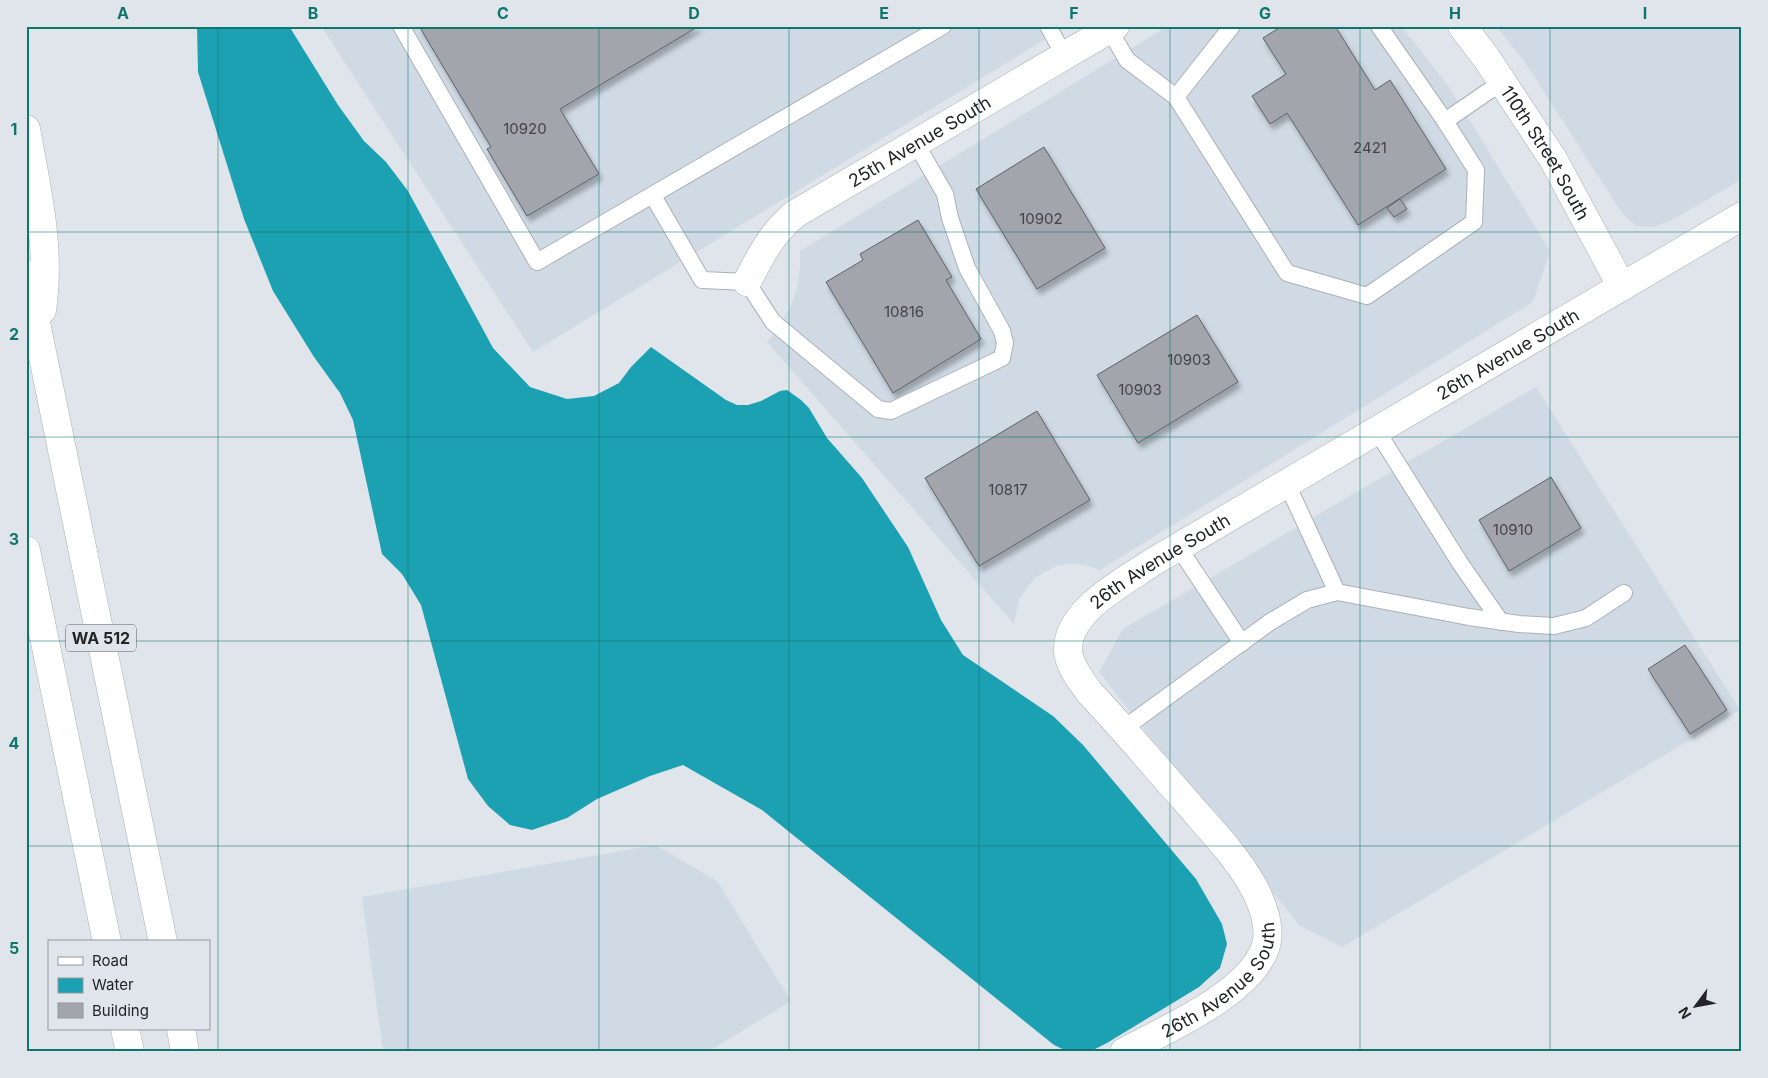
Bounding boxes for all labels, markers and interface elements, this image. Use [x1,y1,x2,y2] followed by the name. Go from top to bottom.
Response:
[117,3,129,23] text: A
[308,3,318,23] text: B
[497,3,509,23] text: C
[688,3,700,23] text: D
[879,3,889,23] text: E
[1069,3,1079,23] text: F
[1259,3,1271,23] text: G
[1449,3,1461,23] text: H
[1643,3,1647,23] text: I
[1497,82,1594,223] street label: 110th Street South
[844,91,994,191] street label: 25th Avenue South
[11,119,17,139] text: 1
[503,119,547,138] house number: 10920
[1353,138,1387,157] house number: 2421
[1019,209,1063,228] house number: 10902
[884,302,924,321] house number: 10816
[1433,304,1583,404] street label: 26th Avenue South
[9,324,19,344] text: 2
[1167,350,1211,369] house number: 10903
[1118,380,1162,399] house number: 10903
[988,480,1028,499] house number: 10817
[1085,509,1233,613] street label: 26th Avenue South
[1493,520,1533,539] house number: 10910
[9,529,19,549] text: 3
[66,624,136,651] road number: WA 512
[9,733,20,753] text: 4
[1157,921,1278,1041] street label: 26th Avenue South
[9,938,19,958] text: 5
[48,940,210,1030] legend
[92,951,128,970] text: Road
[92,975,134,994] text: Water
[1670,980,1720,1030] north arrow
[92,1001,149,1020] text: Building
[1675,1004,1695,1022] text: N

